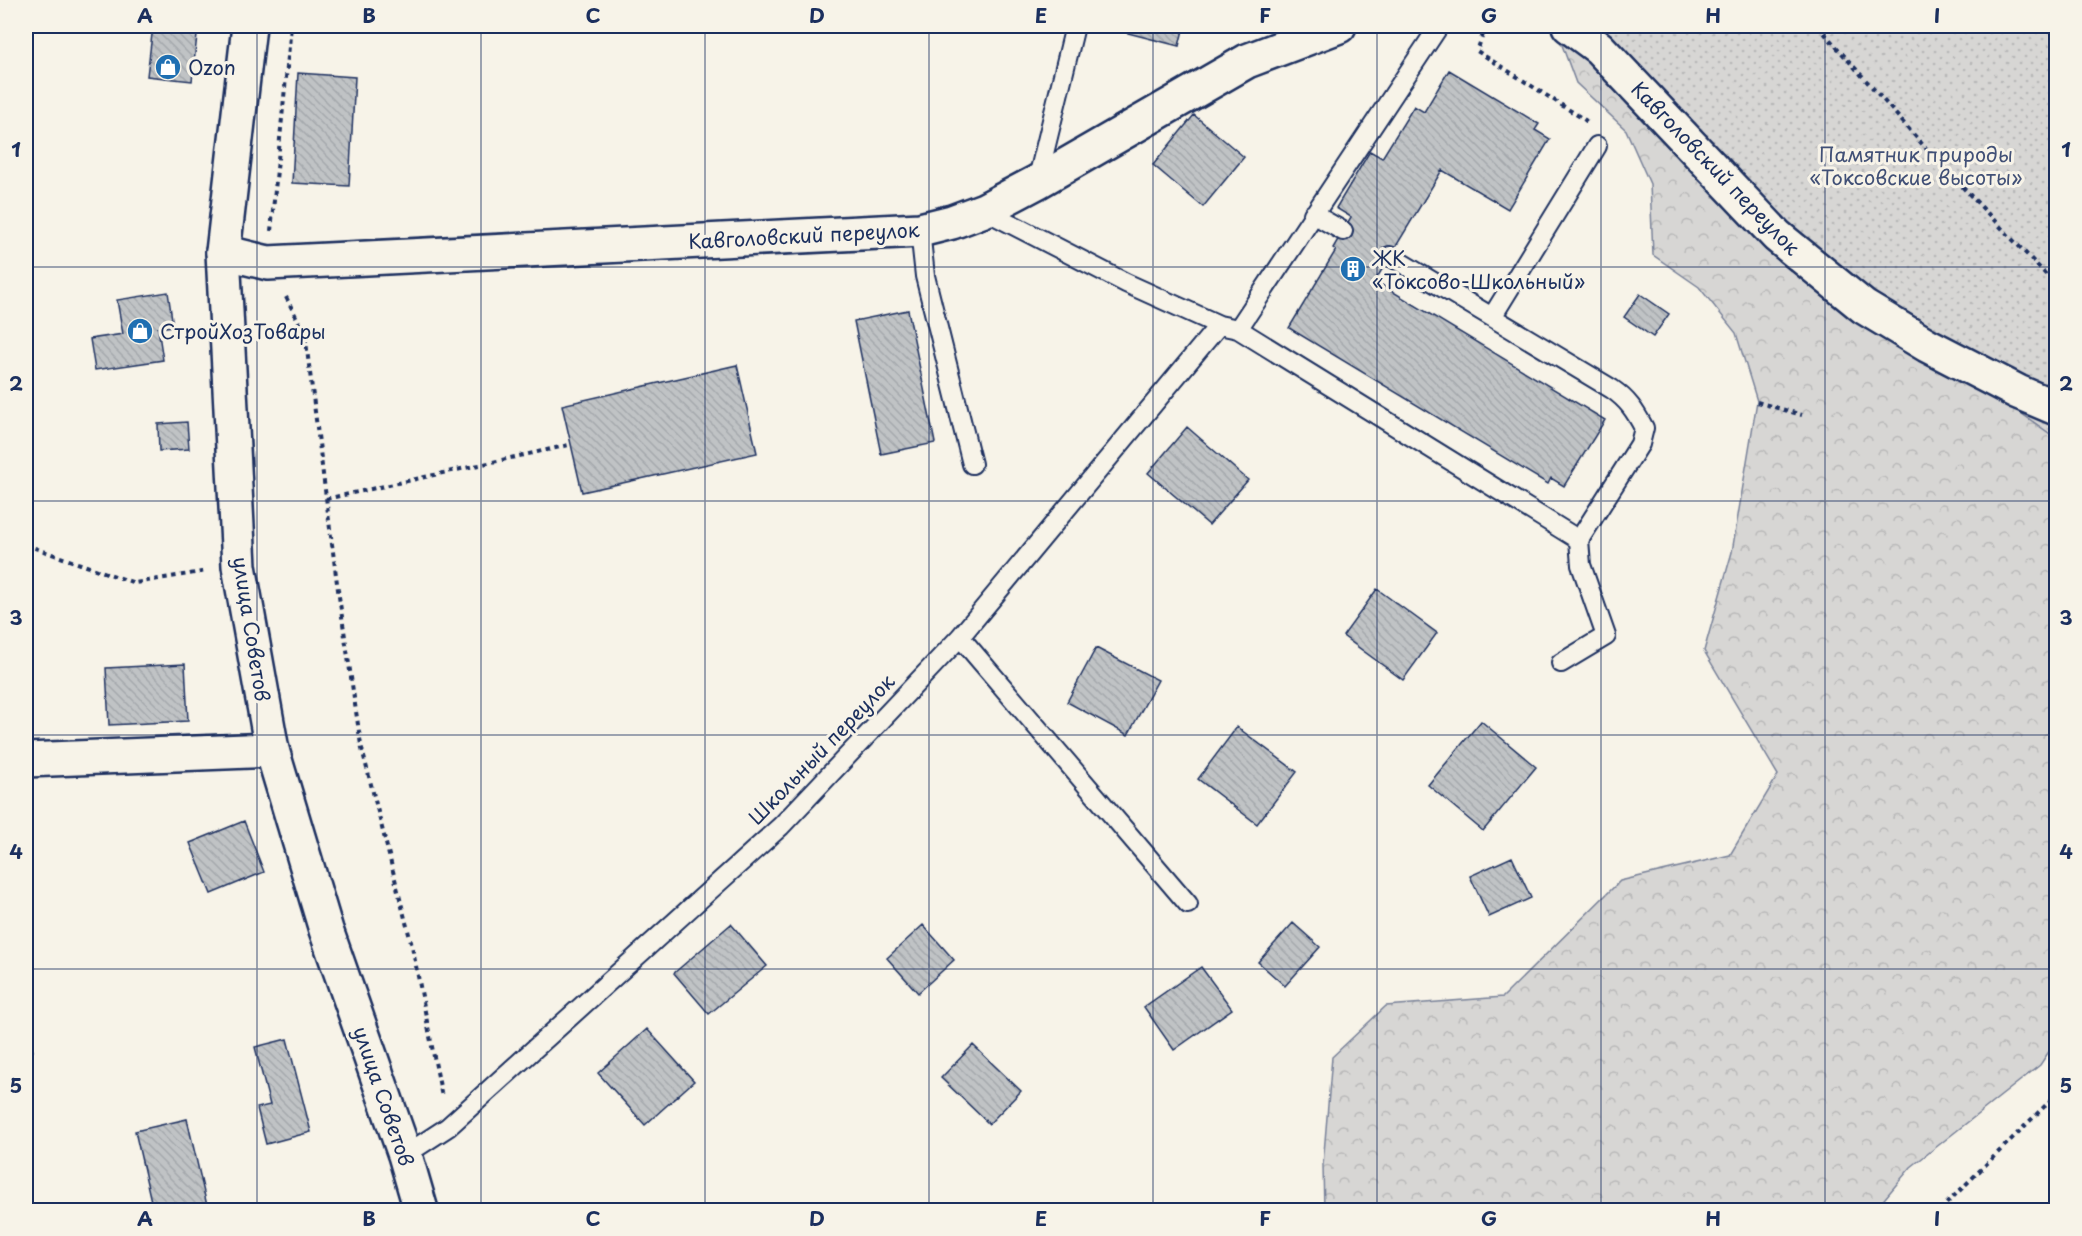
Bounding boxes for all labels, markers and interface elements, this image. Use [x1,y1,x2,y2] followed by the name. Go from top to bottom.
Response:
[137,0,153,30] text: A
[362,0,376,30] text: B
[585,0,601,30] text: C
[809,0,825,30] text: D
[1035,0,1047,30] text: E
[1259,0,1271,30] text: F
[1481,0,1497,30] text: G
[1705,0,1721,30] text: H
[1934,0,1940,30] text: I
[153,52,183,82] shop icon: Ozon
[188,52,236,82] place label: Ozon
[1625,74,1807,262] street label: Кавголовский переулок
[11,134,21,164] text: 1
[2061,134,2071,164] text: 1
[1810,139,2022,192] park label: Памятник природы «Токсовские высоты»
[688,214,920,256] street label: Кавголовский переулок
[1371,243,1585,296] place label: ЖК «Токсово-Школьный»
[1338,254,1368,284] building icon: ЖК «Токсово-Школьный»
[125,316,155,346] shop icon: СтройХозТовары
[160,316,326,346] place label: СтройХозТовары
[9,368,23,398] text: 2
[2059,368,2073,398] text: 2
[226,554,278,704] street label: улица Советов
[9,602,23,632] text: 3
[2059,602,2073,632] text: 3
[741,667,901,831] street label: Школьный переулок
[9,836,23,866] text: 4
[2059,836,2073,866] text: 4
[346,1022,422,1170] street label: улица Советов
[10,1070,22,1100] text: 5
[2060,1070,2072,1100] text: 5
[137,1203,153,1233] text: A
[362,1203,376,1233] text: B
[585,1203,601,1233] text: C
[809,1203,825,1233] text: D
[1035,1203,1047,1233] text: E
[1259,1203,1271,1233] text: F
[1481,1203,1497,1233] text: G
[1705,1203,1721,1233] text: H
[1934,1203,1940,1233] text: I

